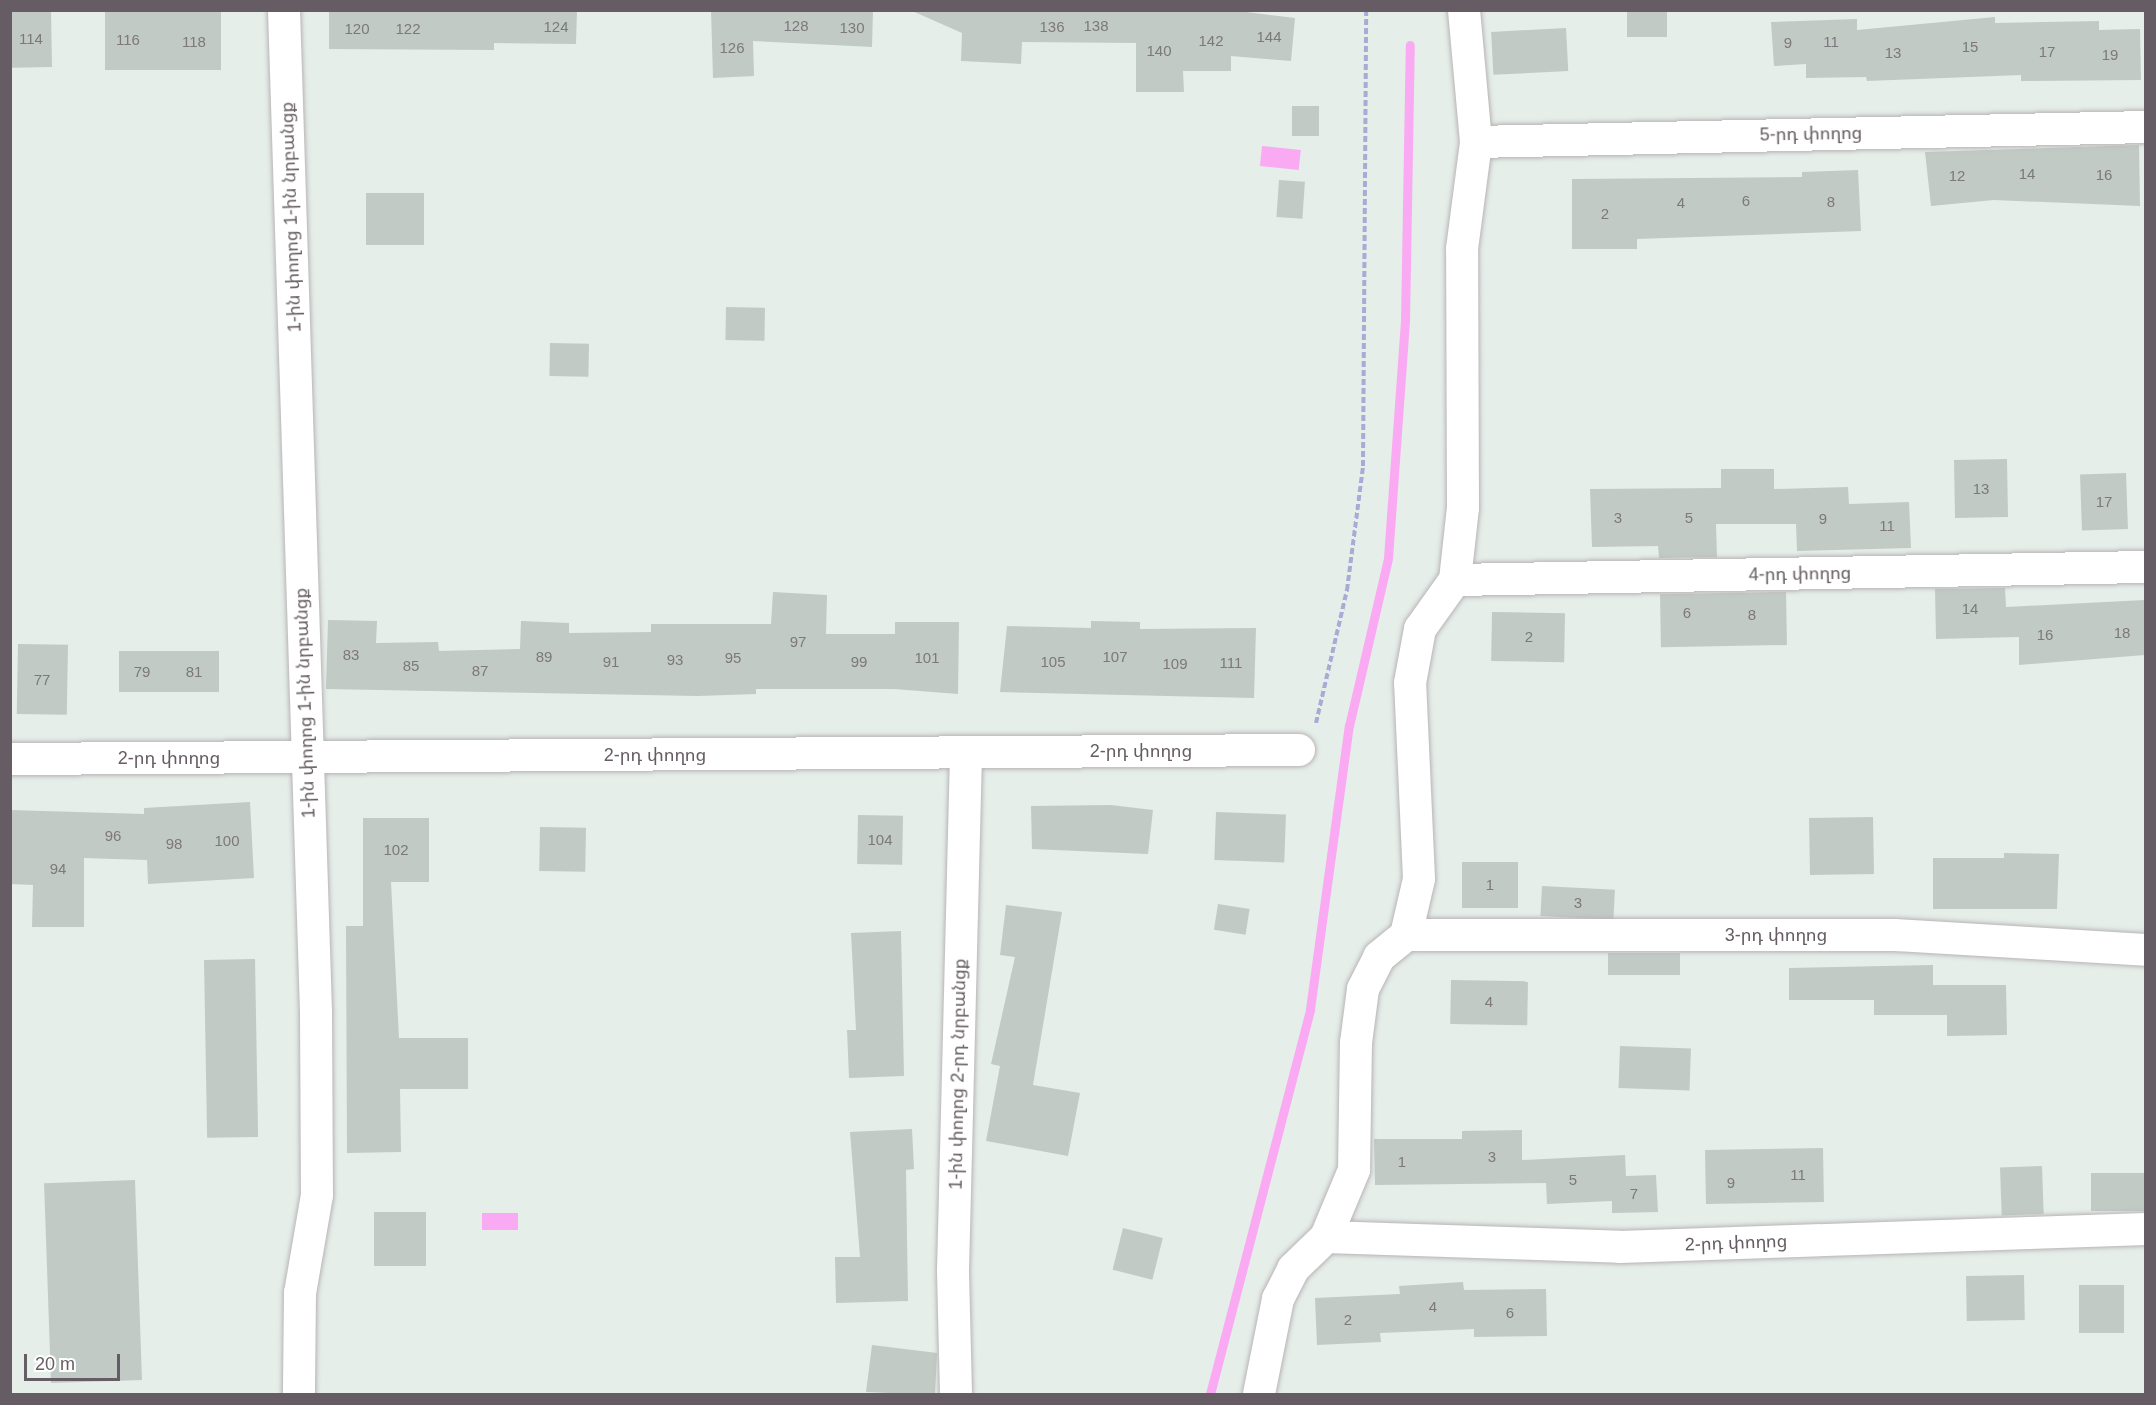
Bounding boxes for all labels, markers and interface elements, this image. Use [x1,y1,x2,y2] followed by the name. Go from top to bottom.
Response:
[783,17,809,35] house number: 128
[1083,17,1109,35] house number: 138
[543,18,569,36] house number: 124
[1039,18,1065,36] house number: 136
[839,19,865,37] house number: 130
[344,20,370,38] house number: 120
[395,20,421,38] house number: 122
[1256,28,1282,46] house number: 144
[19,30,43,48] house number: 114
[116,31,140,49] house number: 116
[1198,32,1224,50] house number: 142
[182,33,206,51] house number: 118
[1823,33,1839,51] house number: 11
[1784,34,1792,52] house number: 9
[1962,38,1978,56] house number: 15
[719,39,745,57] house number: 126
[1146,42,1172,60] house number: 140
[2039,43,2055,61] house number: 17
[1885,44,1901,62] house number: 13
[2102,46,2118,64] house number: 19
[276,101,306,333] street label: 1-ին փողոց 1-ին նրբանցք
[1759,122,1863,146] street label: 5-րդ փողոց
[2019,165,2035,183] house number: 14
[2096,166,2112,184] house number: 16
[1949,167,1965,185] house number: 12
[1742,192,1750,210] house number: 6
[1827,193,1835,211] house number: 8
[1677,194,1685,212] house number: 4
[1601,205,1609,223] house number: 2
[1973,480,1989,498] house number: 13
[2096,493,2112,511] house number: 17
[1614,509,1622,527] house number: 3
[1685,509,1693,527] house number: 5
[1819,510,1827,528] house number: 9
[1879,517,1895,535] house number: 11
[1748,562,1852,586] street label: 4-րդ փողոց
[290,587,320,819] street label: 1-ին փողոց 1-ին նրբանցք
[1962,600,1978,618] house number: 14
[1683,604,1691,622] house number: 6
[1748,606,1756,624] house number: 8
[2114,624,2130,642] house number: 18
[2037,626,2053,644] house number: 16
[1525,628,1533,646] house number: 2
[790,633,806,651] house number: 97
[343,646,359,664] house number: 83
[536,648,552,666] house number: 89
[1102,648,1128,666] house number: 107
[725,649,741,667] house number: 95
[914,649,940,667] house number: 101
[667,651,683,669] house number: 93
[603,653,619,671] house number: 91
[851,653,867,671] house number: 99
[1040,653,1066,671] house number: 105
[1220,654,1242,672] house number: 111
[1162,655,1188,673] house number: 109
[403,657,419,675] house number: 85
[472,662,488,680] house number: 87
[134,663,150,681] house number: 79
[186,663,202,681] house number: 81
[34,671,50,689] house number: 77
[1090,740,1192,762] street label: 2-րդ փողոց
[604,744,706,766] street label: 2-րդ փողոց
[118,747,220,769] street label: 2-րդ փողոց
[105,827,121,845] house number: 96
[867,831,893,849] house number: 104
[214,832,240,850] house number: 100
[166,835,182,853] house number: 98
[383,841,409,859] house number: 102
[50,860,66,878] house number: 94
[1486,876,1494,894] house number: 1
[1574,894,1582,912] house number: 3
[1725,924,1827,946] street label: 3-րդ փողոց
[945,958,971,1190] street label: 1-ին փողոց 2-րդ նրբանցք
[1485,993,1493,1011] house number: 4
[1488,1148,1496,1166] house number: 3
[1398,1153,1406,1171] house number: 1
[1790,1166,1806,1184] house number: 11
[1569,1171,1577,1189] house number: 5
[1727,1174,1735,1192] house number: 9
[1630,1185,1638,1203] house number: 7
[1684,1230,1788,1256] street label: 2-րդ փողոց
[1429,1298,1437,1316] house number: 4
[1506,1304,1514,1322] house number: 6
[1344,1311,1352,1329] house number: 2
[27,1342,123,1380] scale bar
[35,1354,75,1374] text: 20 m

